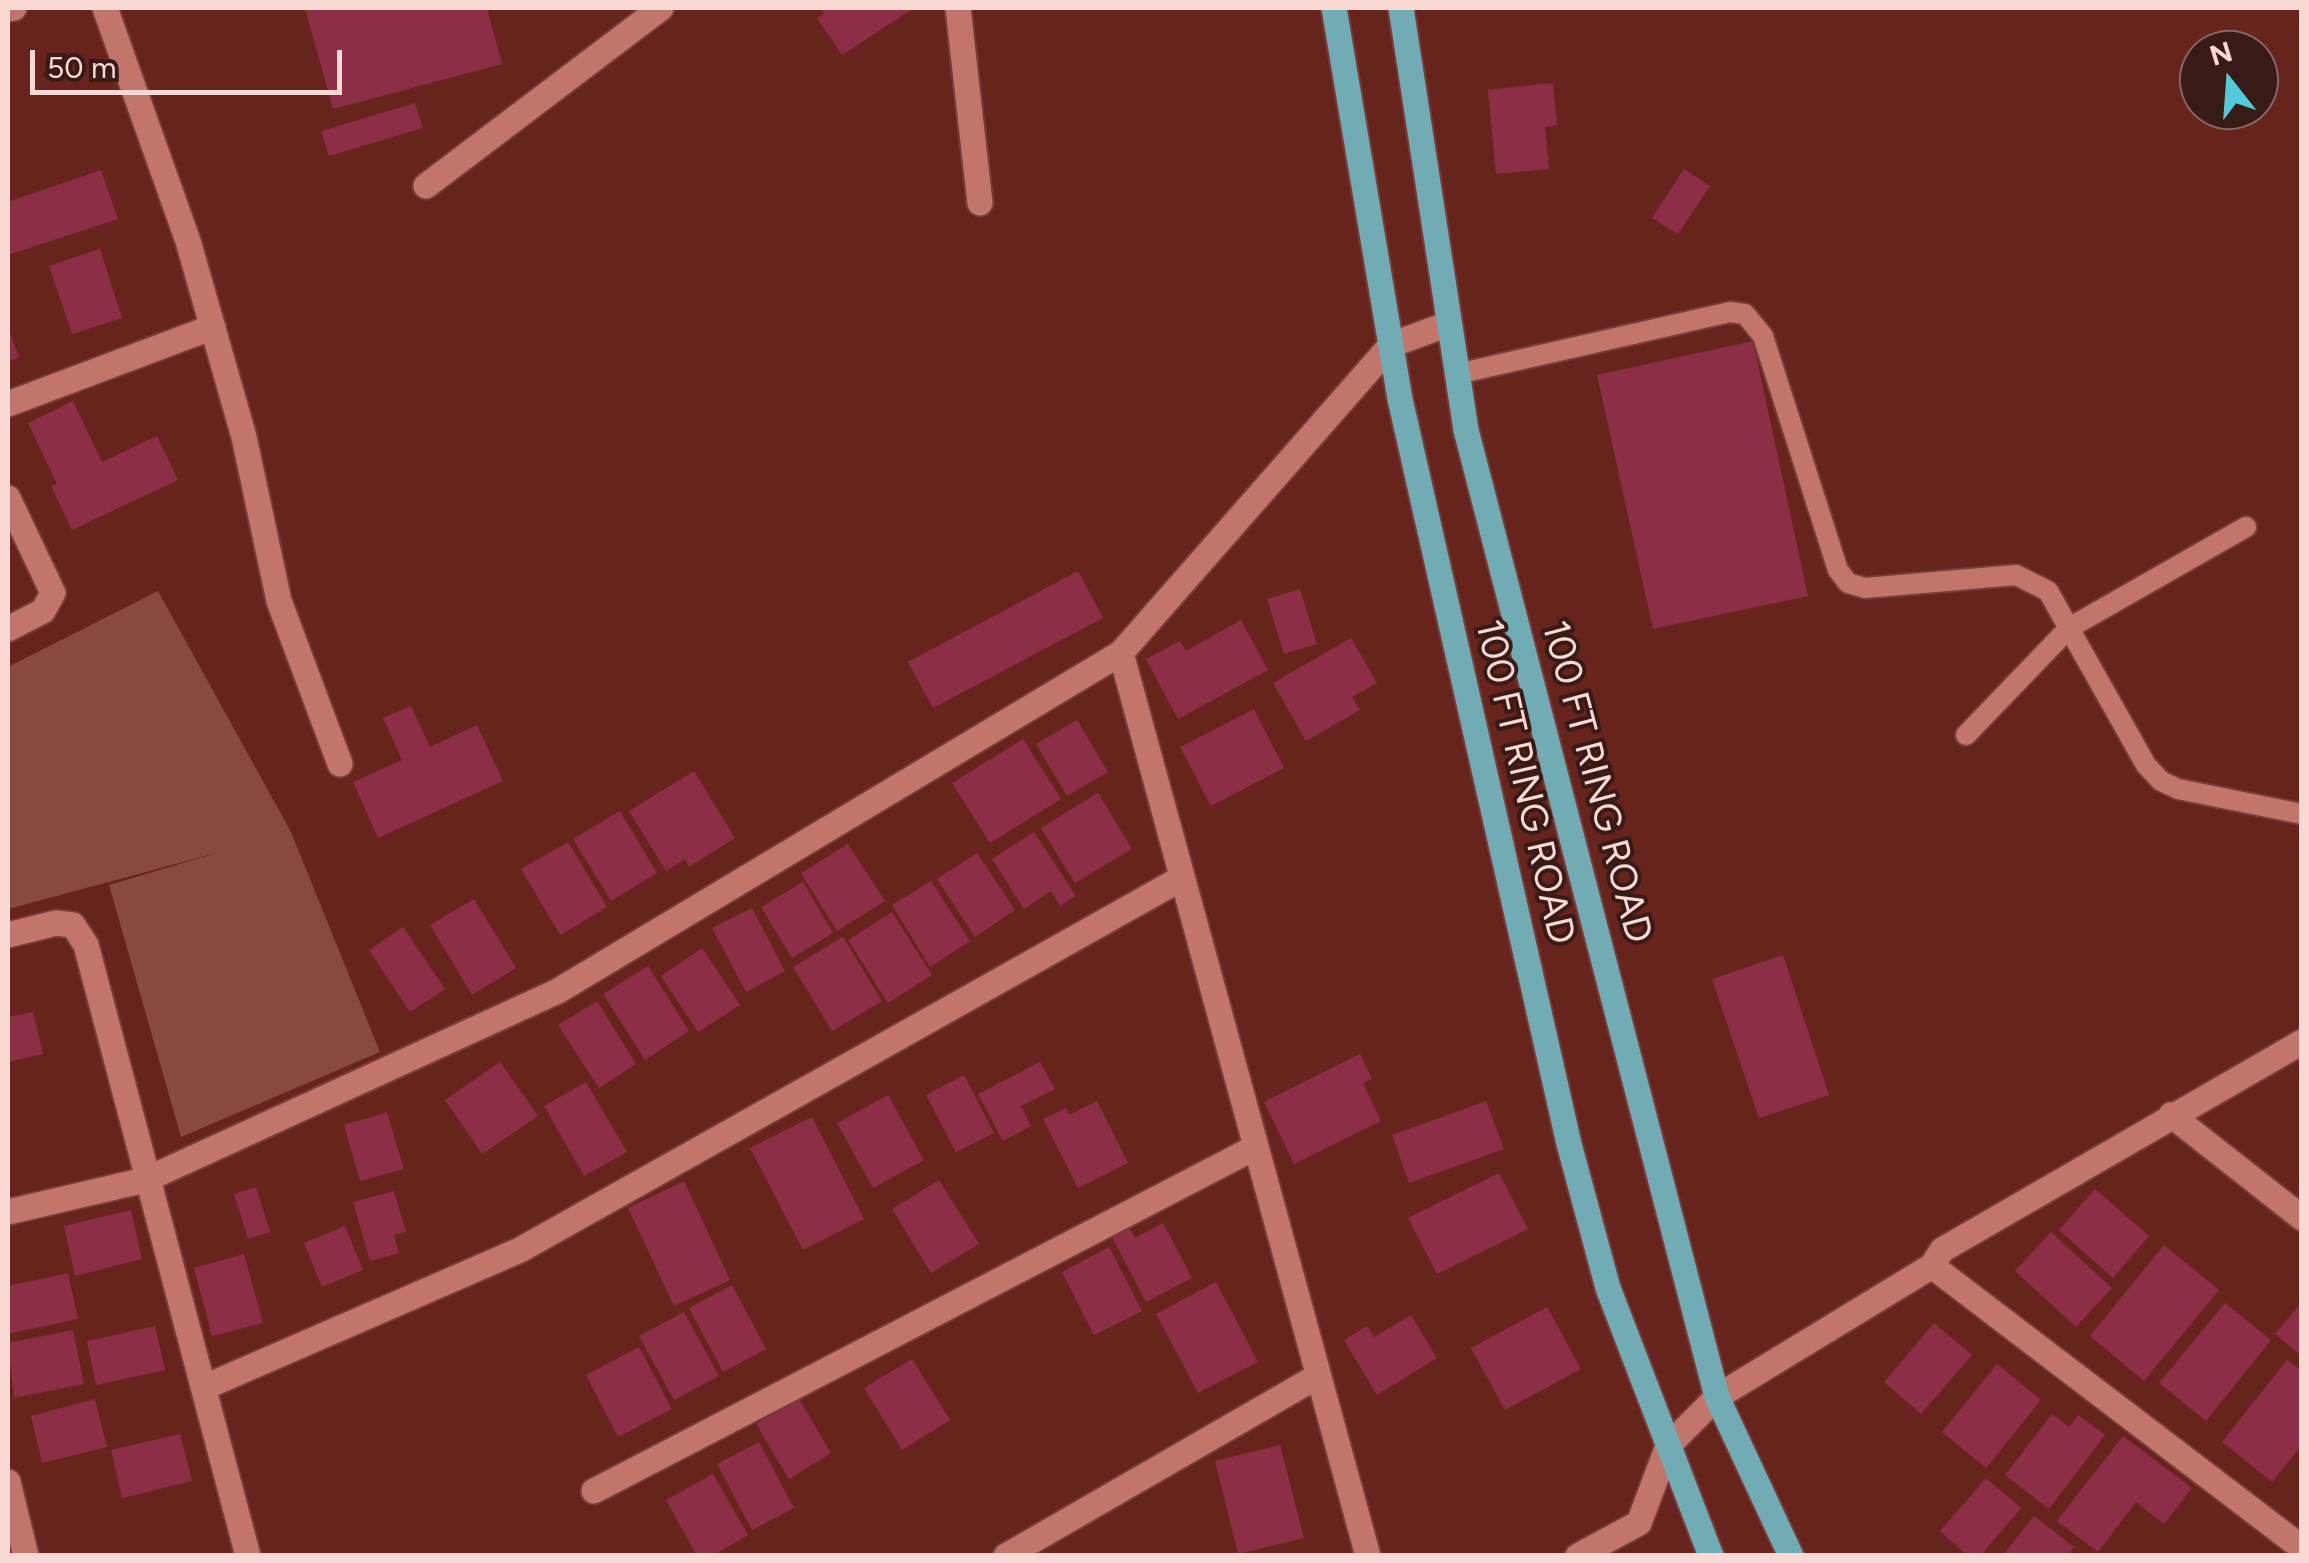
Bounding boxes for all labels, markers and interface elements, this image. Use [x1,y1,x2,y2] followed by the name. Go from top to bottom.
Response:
[35,30,348,92] scale bar
[2179,30,2279,130] north arrow
[2205,34,2236,73] text: N
[47,49,116,86] text: 50 m
[1464,615,1584,949] street label: 100 FT RING ROAD
[1531,616,1661,948] street label: 100 FT RING ROAD

